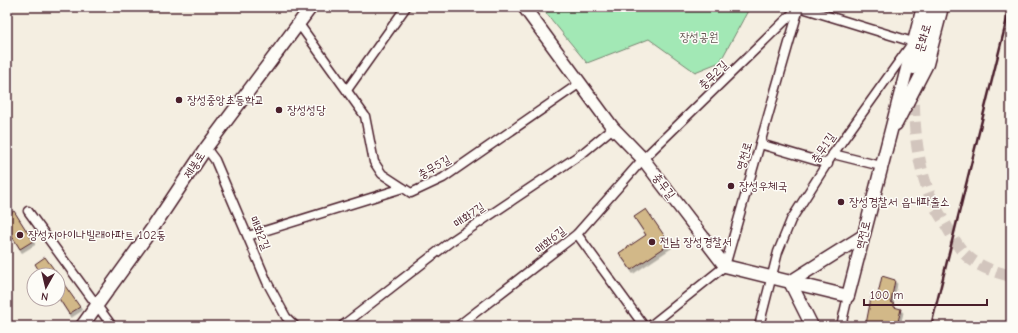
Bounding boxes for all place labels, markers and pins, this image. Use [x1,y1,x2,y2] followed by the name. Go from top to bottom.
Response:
[187,93,264,107] place label: 장성중앙초등학교
[174,95,184,105] marker: 장성중앙초등학교
[287,103,326,117] place label: 장성성당
[274,105,284,115] marker: 장성성당
[739,179,787,193] place label: 장성우체국
[726,181,736,191] marker: 장성우체국
[849,195,950,209] place label: 장성경찰서 읍내파출소
[836,197,846,207] marker: 장성경찰서 읍내파출소
[28,228,166,242] place label: 장성지아이나빌래아파트 102동
[15,230,25,240] marker: 장성지아이나빌래아파트 102동
[660,235,732,249] place label: 전남 장성경찰서
[647,237,657,247] marker: 전남 장성경찰서

